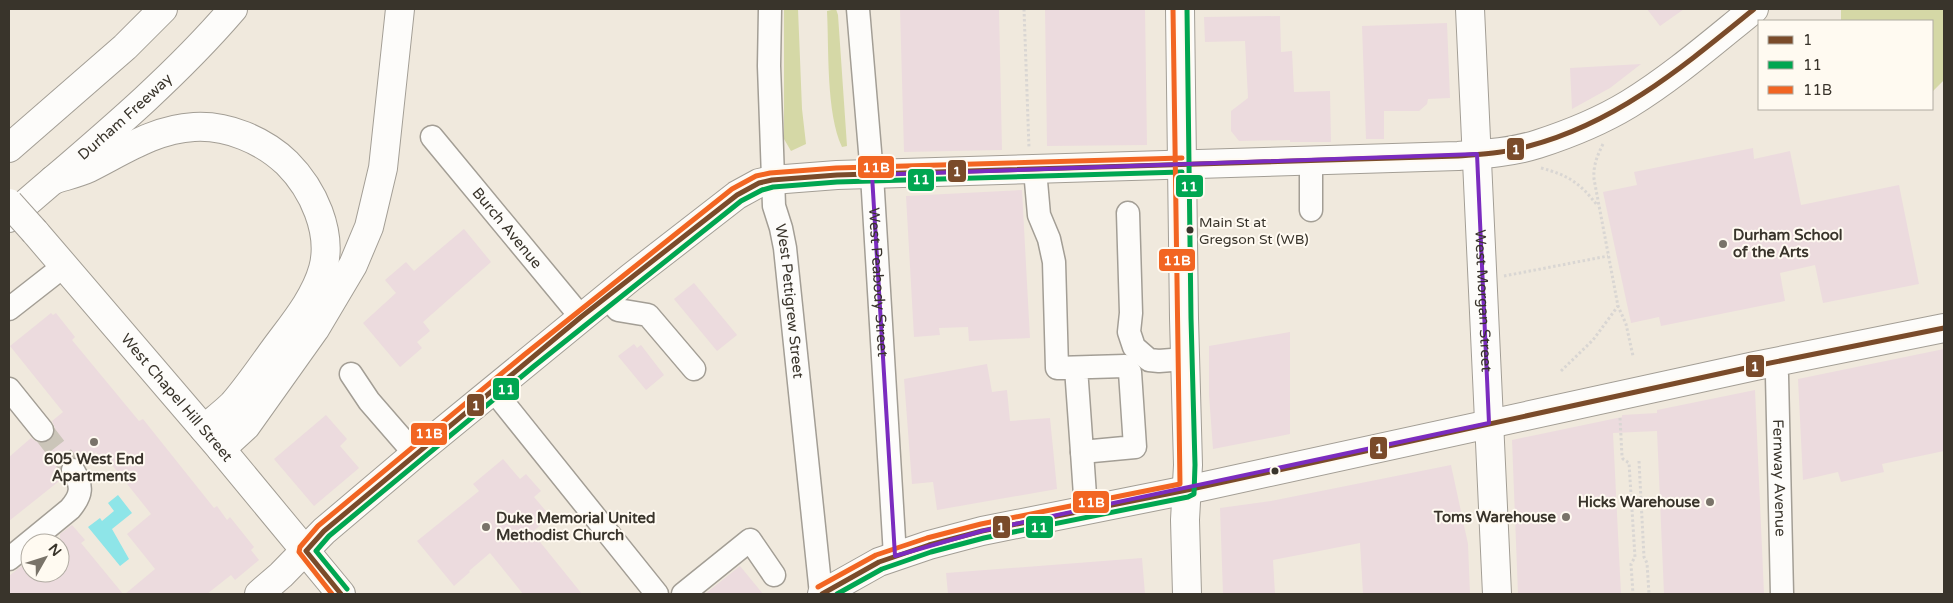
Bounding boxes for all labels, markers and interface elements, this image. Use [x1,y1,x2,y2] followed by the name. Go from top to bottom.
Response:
[1758,20,1933,110] legend
[1803,31,1812,49] text: 1
[1803,56,1822,74] text: 11
[74,70,176,164] street label: Durham Freeway
[1803,81,1832,99] text: 11B
[1506,137,1525,161] line badge: 1
[1512,141,1520,158] text: 1
[857,155,895,179] line badge: 11B
[862,159,890,176] text: 11B
[947,159,967,183] line badge: 1
[953,163,961,180] text: 1
[907,168,935,192] line badge: 11
[912,171,930,188] text: 11
[1175,174,1204,198] line badge: 11
[1180,178,1198,195] text: 11
[469,184,546,272] street label: Burch Avenue
[865,207,892,358] street label: West Peabody Street
[1199,214,1309,248] place label: Main St at Gregson St (WB)
[771,222,808,380] street label: West Pettigrew Street
[1185,225,1195,235] marker: Main St at Gregson St (WB)
[1733,226,1843,261] place label: Durham School of the Arts
[1471,229,1496,373] street label: West Morgan Street
[1717,238,1729,250] marker: Durham School of the Arts
[1158,248,1196,272] line badge: 11B
[1163,252,1191,269] text: 11B
[117,330,237,465] street label: West Chapel Hill Street
[1745,354,1765,378] line badge: 1
[1751,358,1759,375] text: 1
[492,377,520,401] line badge: 11
[497,381,515,398] text: 11
[466,393,485,417] line badge: 1
[472,397,480,414] text: 1
[1769,419,1790,537] street label: Fernway Avenue
[410,422,448,446] line badge: 11B
[415,425,443,442] text: 11B
[88,436,100,448] marker: 605 West End Apartments
[1369,436,1388,460] line badge: 1
[1375,440,1383,457] text: 1
[44,450,144,486] place label: 605 West End Apartments
[1270,466,1280,476] unlabelled marker
[1072,490,1110,514] line badge: 11B
[1578,493,1700,511] place label: Hicks Warehouse
[1077,494,1105,511] text: 11B
[1704,496,1716,508] marker: Hicks Warehouse
[1433,508,1556,526] place label: Toms Warehouse
[496,509,655,544] place label: Duke Memorial United Methodist Church
[1560,511,1572,523] marker: Toms Warehouse
[992,515,1011,539] line badge: 1
[1025,515,1054,539] line badge: 11
[997,519,1005,536] text: 1
[1030,519,1048,536] text: 11
[480,521,492,533] marker: Duke Memorial United Methodist Church
[20,533,70,583] north arrow
[45,540,65,560] text: N

